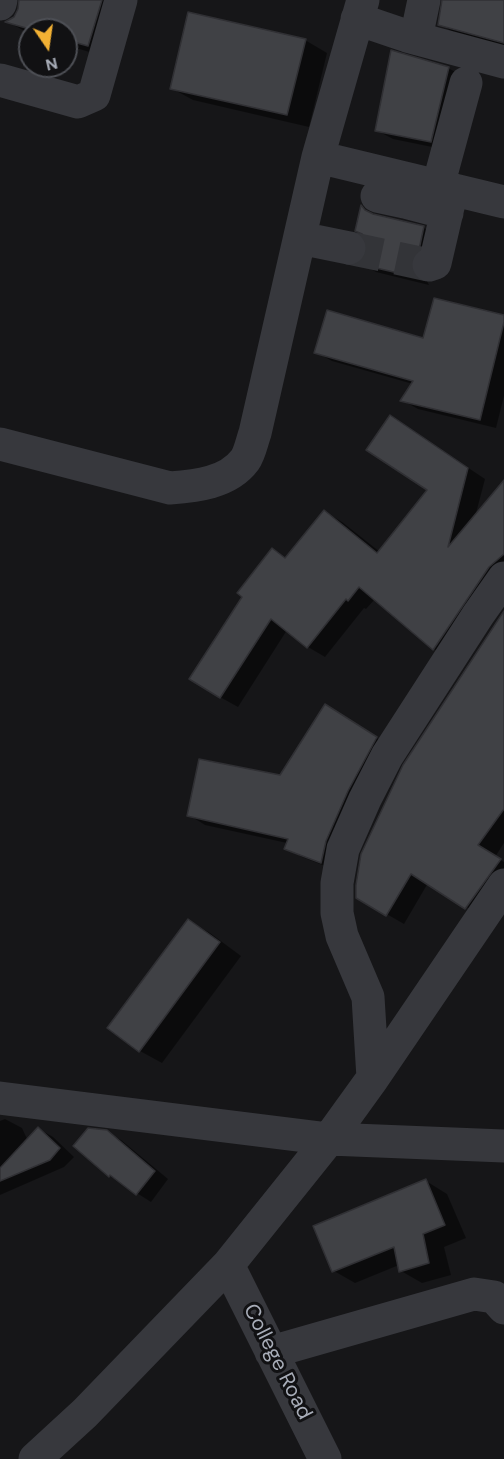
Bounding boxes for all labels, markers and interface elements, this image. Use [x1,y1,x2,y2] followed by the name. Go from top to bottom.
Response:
[18,18,78,78] north arrow
[44,53,60,76] text: N
[237,1300,317,1424] street label: College Road

